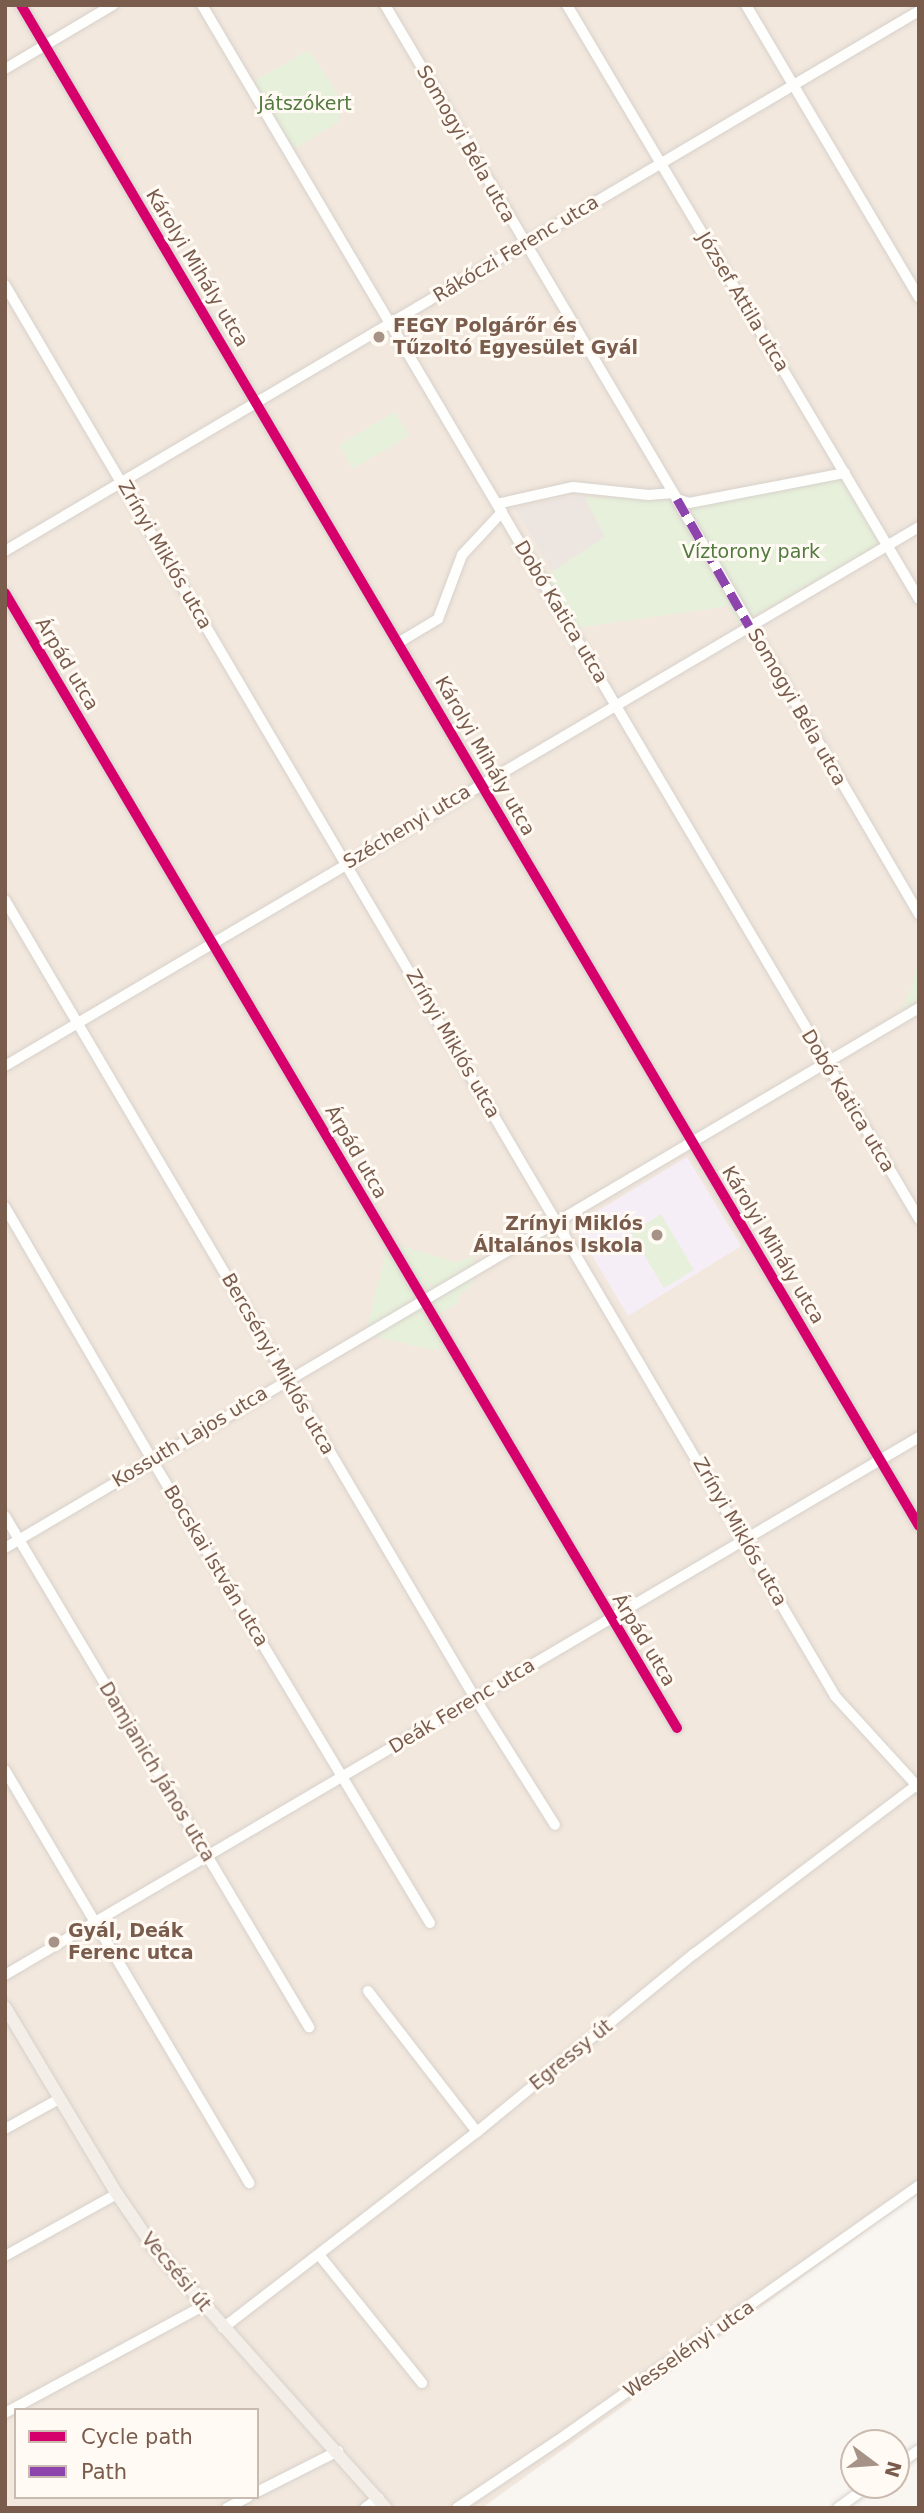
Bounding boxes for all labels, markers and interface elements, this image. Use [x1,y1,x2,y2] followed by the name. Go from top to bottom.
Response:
[412,61,520,227] street label: Somogyi Béla utca
[258,93,352,115] park label: Játszókert
[141,185,253,351] street label: Károlyi Mihály utca
[429,191,603,307] street label: Rákóczi Ferenc utca
[692,228,794,376] street label: József Attila utca
[393,315,638,359] place label: FEGY Polgárőr és Tűzoltó Egyesület Gyál
[371,329,387,345] marker: FEGY Polgárőr és Tűzoltó Egyesület Gyál
[113,477,217,633] street label: Zrínyi Miklós utca
[509,537,613,687] street label: Dobó Katica utca
[682,541,820,563] park label: Víztorony park
[30,613,104,715] street label: Árpád utca
[743,624,851,790] street label: Somogyi Béla utca
[430,672,540,840] street label: Károlyi Mihály utca
[339,780,475,874] street label: Széchenyi utca
[401,966,505,1122] street label: Zrínyi Miklós utca
[796,1026,900,1176] street label: Dobó Katica utca
[320,1101,392,1203] street label: Árpád utca
[717,1162,829,1328] street label: Károlyi Mihály utca
[473,1213,643,1257] place label: Zrínyi Miklós Általános Iskola
[649,1227,665,1243] marker: Zrínyi Miklós Általános Iskola
[217,1269,339,1459] street label: Bercsényi Miklós utca
[108,1382,272,1492] street label: Kossuth Lajos utca
[688,1454,792,1610] street label: Zrínyi Miklós utca
[159,1481,273,1651] street label: Bocskai István utca
[607,1589,681,1691] street label: Árpád utca
[385,1654,539,1758] street label: Deák Ferenc utca
[94,1678,220,1866] street label: Damjanich János utca
[68,1920,193,1964] place label: Gyál, Deák Ferenc utca
[46,1934,62,1950] marker: Gyál, Deák Ferenc utca
[525,2015,617,2095] street label: Egressy út
[136,2228,216,2316] street label: Vecsési út
[619,2295,759,2403] street label: Wesselényi utca
[14,2408,259,2499] legend
[81,2425,193,2449] text: Cycle path
[840,2429,910,2499] north arrow
[880,2459,906,2480] text: N
[81,2460,127,2484] text: Path

